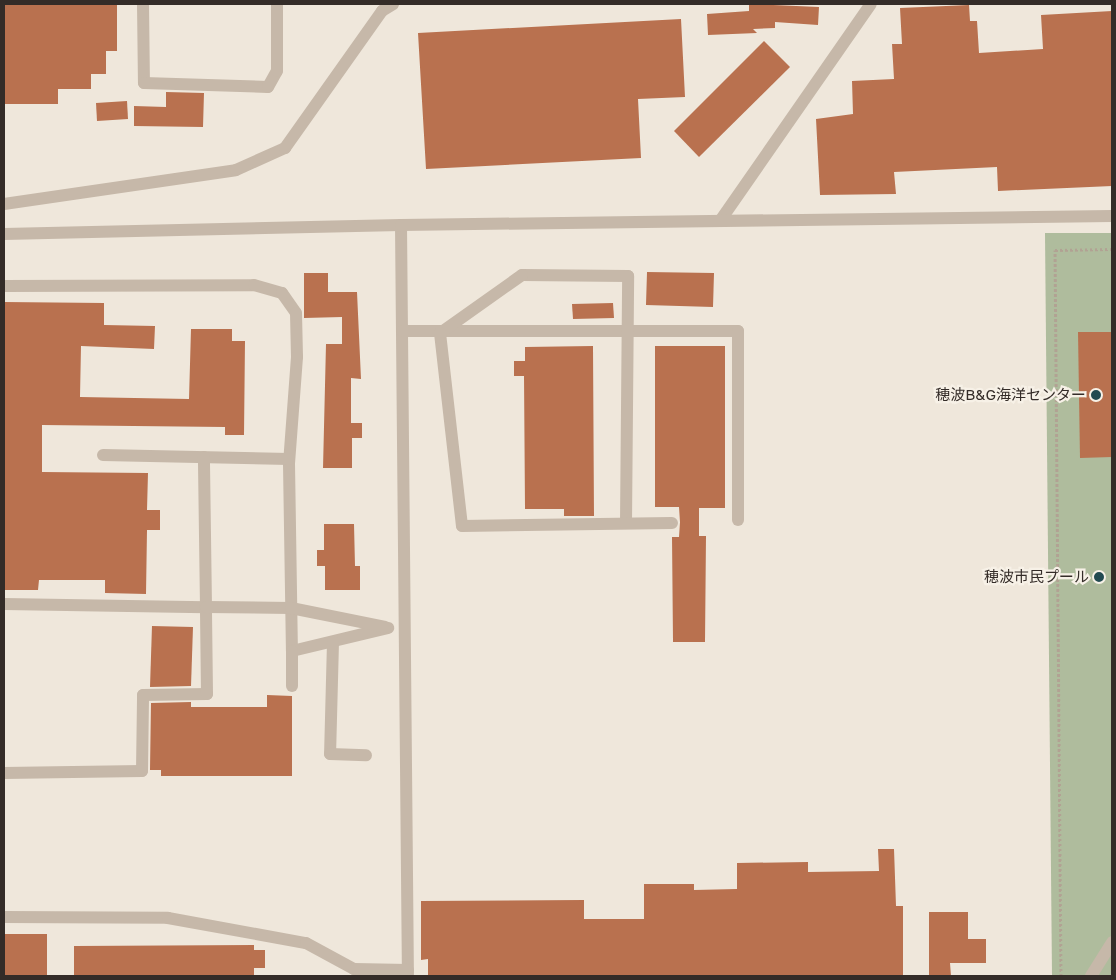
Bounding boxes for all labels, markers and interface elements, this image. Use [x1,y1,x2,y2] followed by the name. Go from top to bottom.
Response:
[935,386,1086,404] place label: 穂波B&G海洋センター
[1090,389,1102,401] marker: 穂波B&G海洋センター
[984,568,1089,586] place label: 穂波市民プール
[1093,571,1105,583] marker: 穂波市民プール

